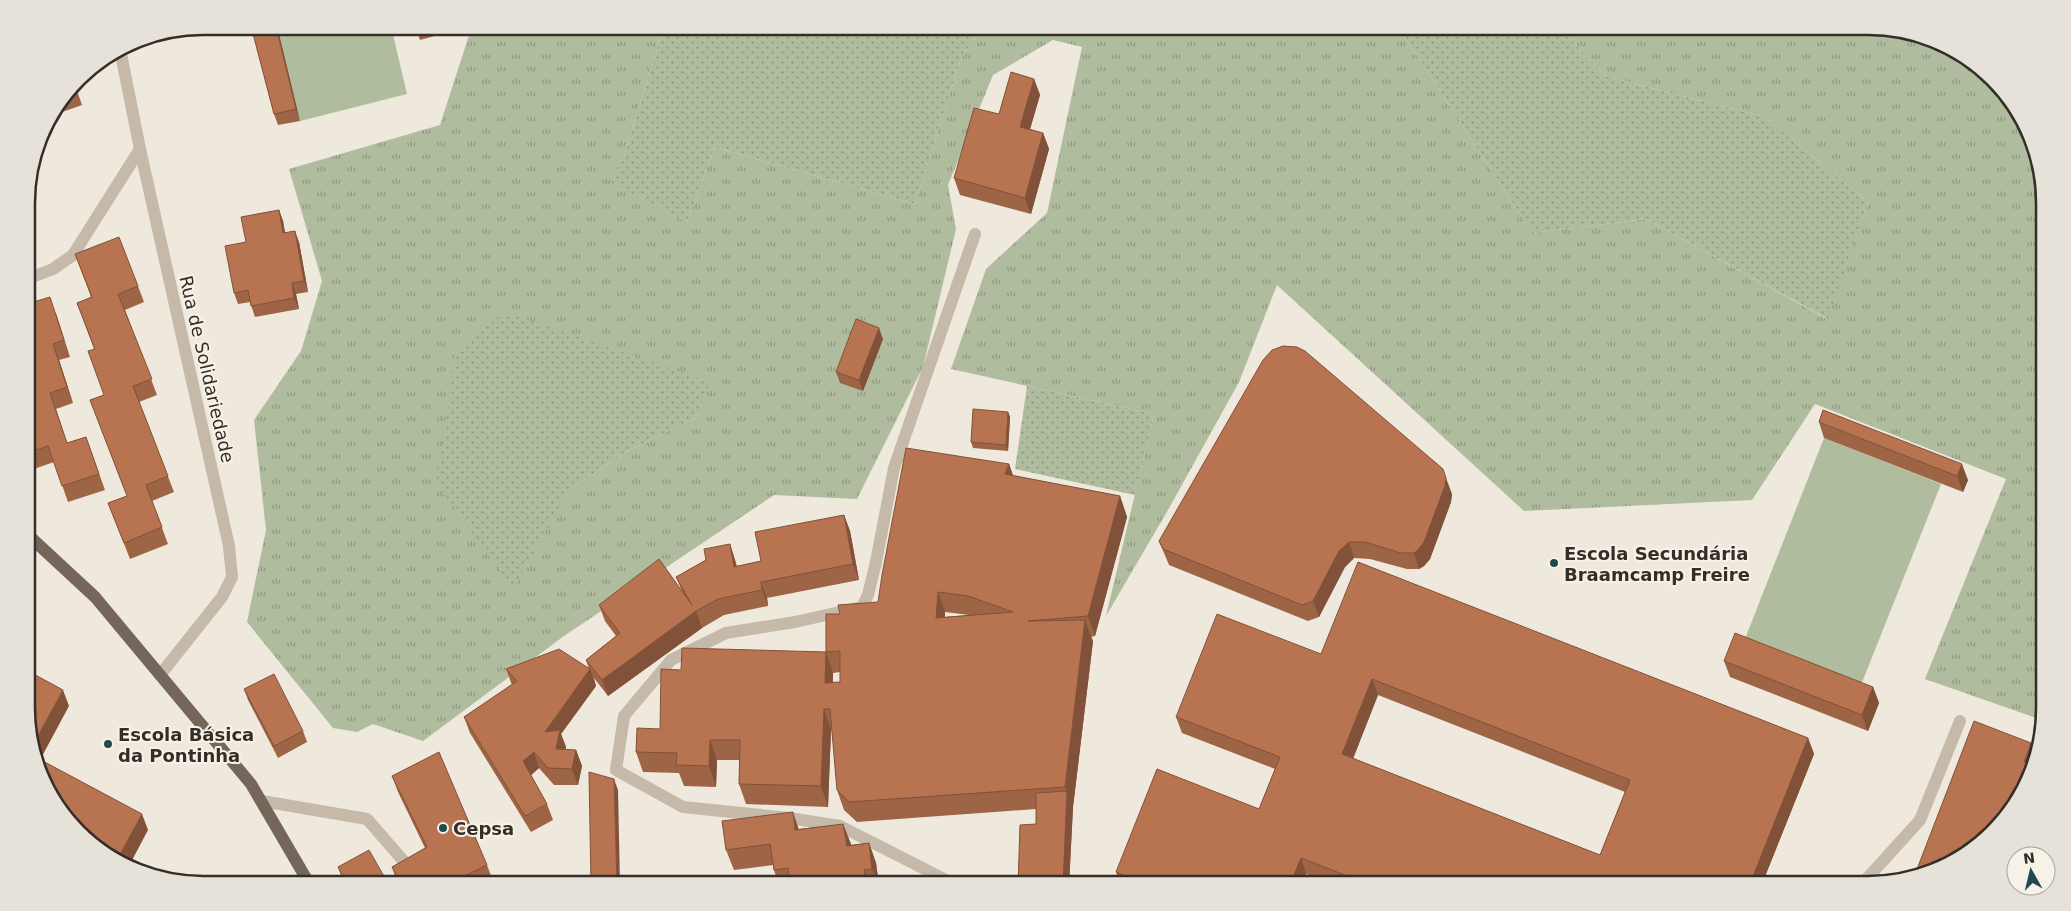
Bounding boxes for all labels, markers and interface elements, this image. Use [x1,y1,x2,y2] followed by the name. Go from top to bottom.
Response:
[175,273,239,465] street label: Rua de Solidariedade
[1564,543,1750,585] place label: Escola Secundária Braamcamp Freire
[1548,557,1560,569] marker: Escola Secundária Braamcamp Freire
[118,724,254,766] place label: Escola Básica da Pontinha
[102,738,114,750] marker: Escola Básica da Pontinha
[453,818,514,839] place label: Cepsa
[437,822,449,834] marker: Cepsa
[2006,846,2056,896] north arrow
[2022,849,2036,867] text: N

